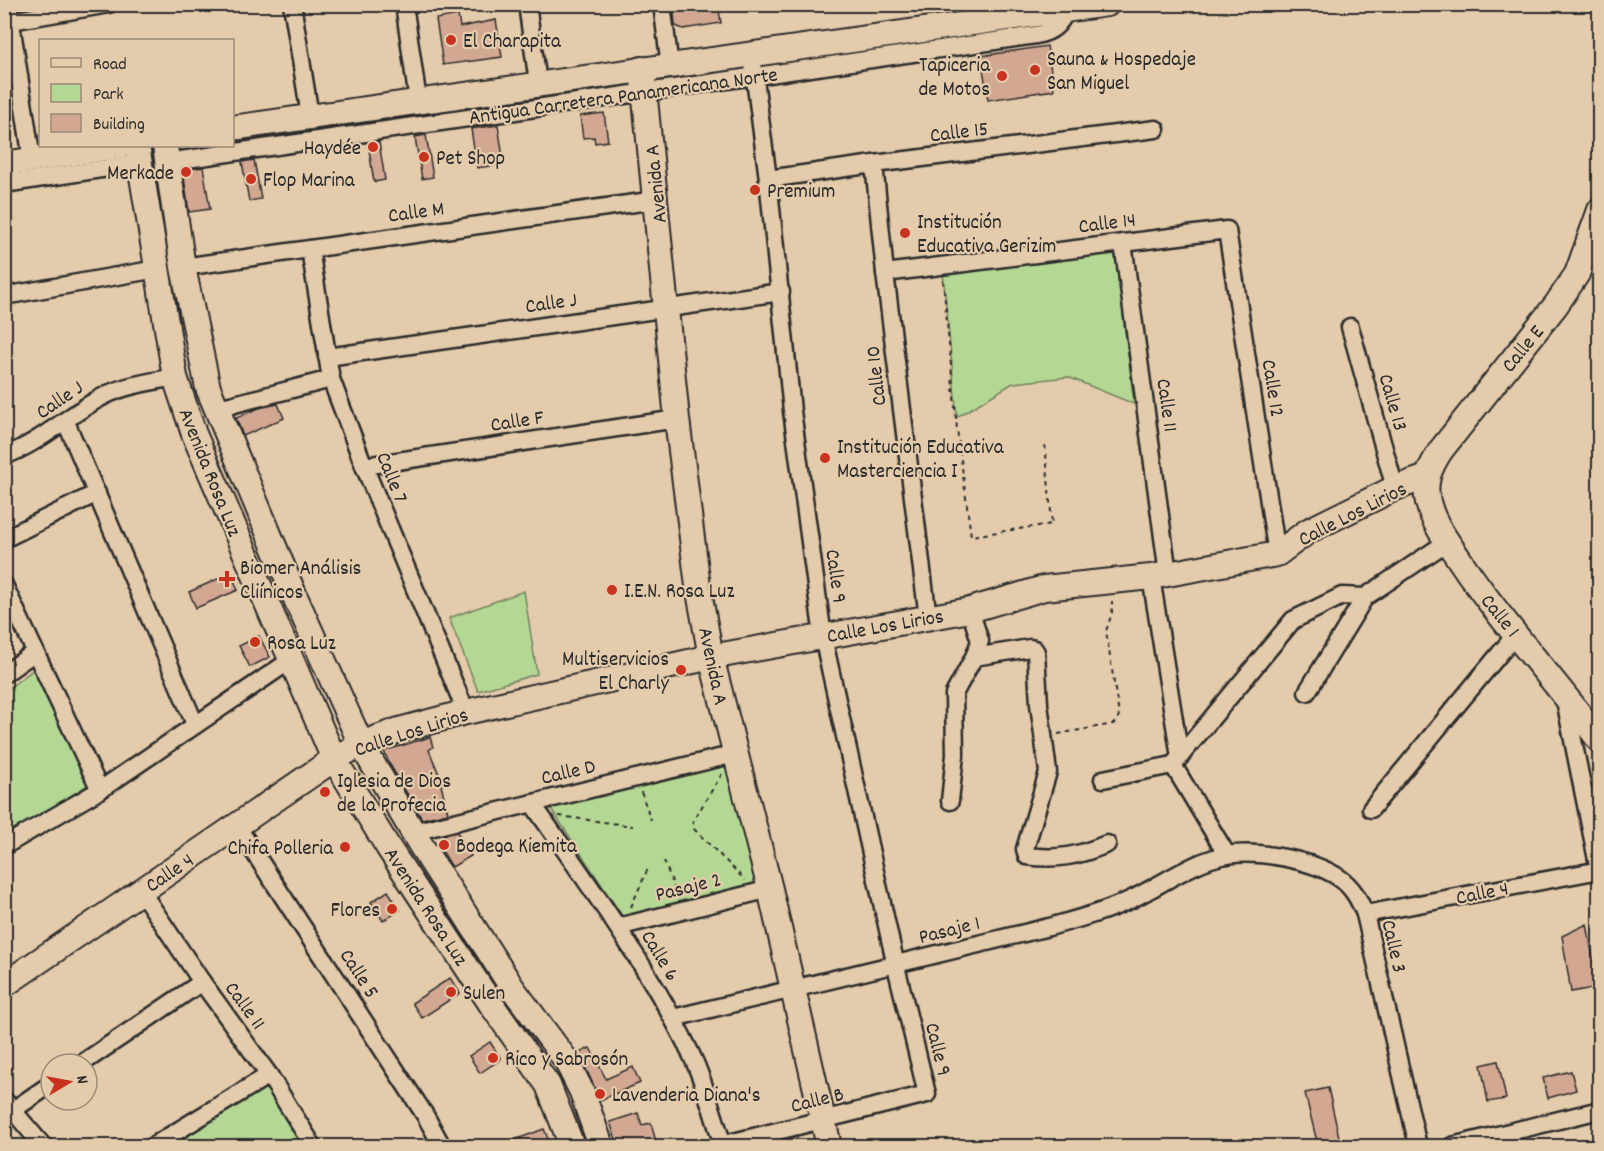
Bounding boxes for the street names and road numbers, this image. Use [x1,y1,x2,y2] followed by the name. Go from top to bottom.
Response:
[467,61,780,135] street label: Antigua Carretera Panamericana Norte
[928,116,990,152] street label: Calle 15
[639,143,677,225] street label: Avenida A
[386,195,447,233] street label: Calle M
[1077,207,1138,243] street label: Calle 14
[524,287,579,323] street label: Calle J
[1496,319,1553,380] street label: Calle E
[859,344,897,407] street label: Calle 10
[1252,357,1290,419] street label: Calle 12
[1369,371,1414,435] street label: Calle 13
[31,375,91,428] street label: Calle J
[1146,377,1184,434] street label: Calle 11
[169,404,248,542] street label: Avenida Rosa Luz
[489,404,547,442] street label: Calle F
[367,448,414,508] street label: Calle 7
[1294,475,1413,556] street label: Calle Los Lirios
[815,548,853,605] street label: Calle 9
[1472,588,1526,645] street label: Calle 1
[825,603,946,653] street label: Calle Los Lirios
[688,625,734,708] street label: Avenida A
[351,701,473,766] street label: Calle Los Lirios
[538,753,599,795] street label: Calle D
[375,842,474,973] street label: Avenida Rosa Luz
[140,847,201,902] street label: Calle 4
[653,866,725,912] street label: Pasaje 2
[1454,875,1511,915] street label: Calle 4
[916,910,984,954] street label: Pasaje 1
[1371,917,1413,976] street label: Calle 3
[632,925,685,988] street label: Calle 6
[330,944,385,1005] street label: Calle 5
[216,976,271,1037] street label: Calle 11
[915,1020,957,1079] street label: Calle 9
[788,1081,848,1123] street label: Calle B

